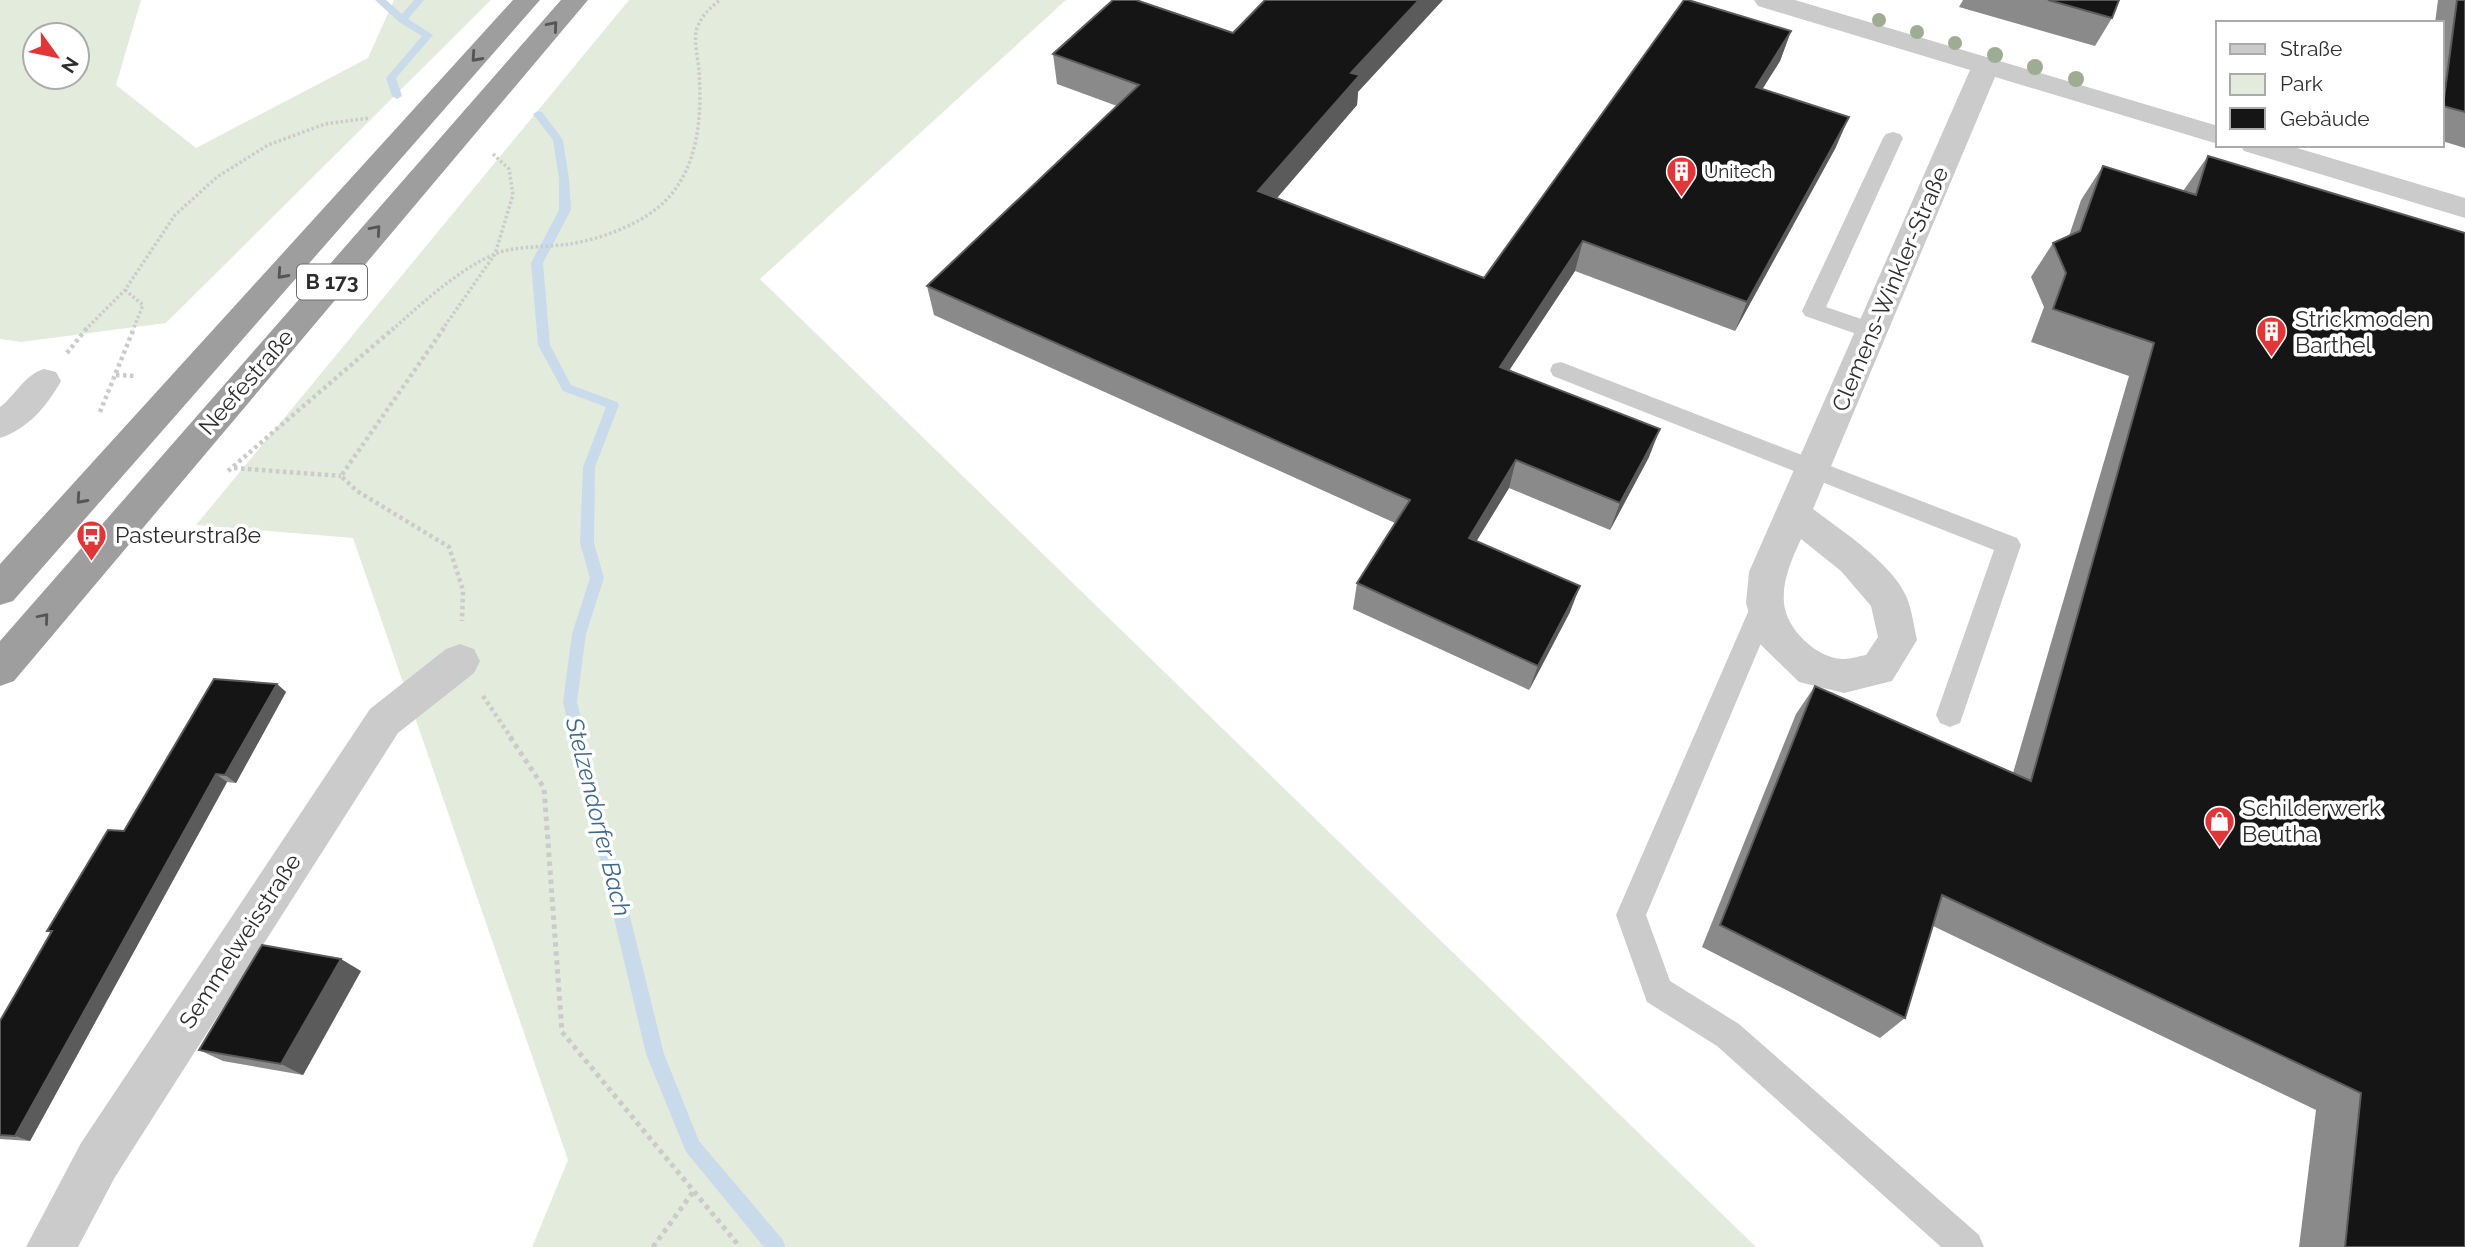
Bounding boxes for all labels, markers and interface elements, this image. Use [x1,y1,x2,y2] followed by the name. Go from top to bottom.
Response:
[21,21,91,91] north arrow
[545,21,557,34] one-way arrow
[2216,21,2444,147] legend
[2280,36,2342,61] text: Straße
[471,49,484,62] one-way arrow
[57,53,83,77] text: N
[2280,71,2323,96] text: Park
[2280,106,2370,131] text: Gebäude
[1664,154,1698,198] building icon: Unitech
[1704,160,1772,182] place label: Unitech
[1826,162,1953,415] street label: Clemens-Winkler-Straße
[368,226,380,239] one-way arrow
[297,264,367,300] road number: B 173
[278,266,290,279] one-way arrow
[2295,305,2430,358] place label: Strickmoden Barthel
[2255,315,2289,359] building icon: Strickmoden Barthel
[193,323,299,440] street label: Neefestraße
[77,491,89,504] one-way arrow
[75,518,109,562] bus stop icon: Pasteurstraße
[115,521,261,548] place label: Pasteurstraße
[36,613,48,626] one-way arrow
[560,713,637,919] water label: Stelzendorfer Bach
[2242,794,2381,847] place label: Schilderwerk Beutha
[2202,804,2236,848] shop icon: Schilderwerk Beutha
[173,848,306,1033] street label: Semmelweisstraße

